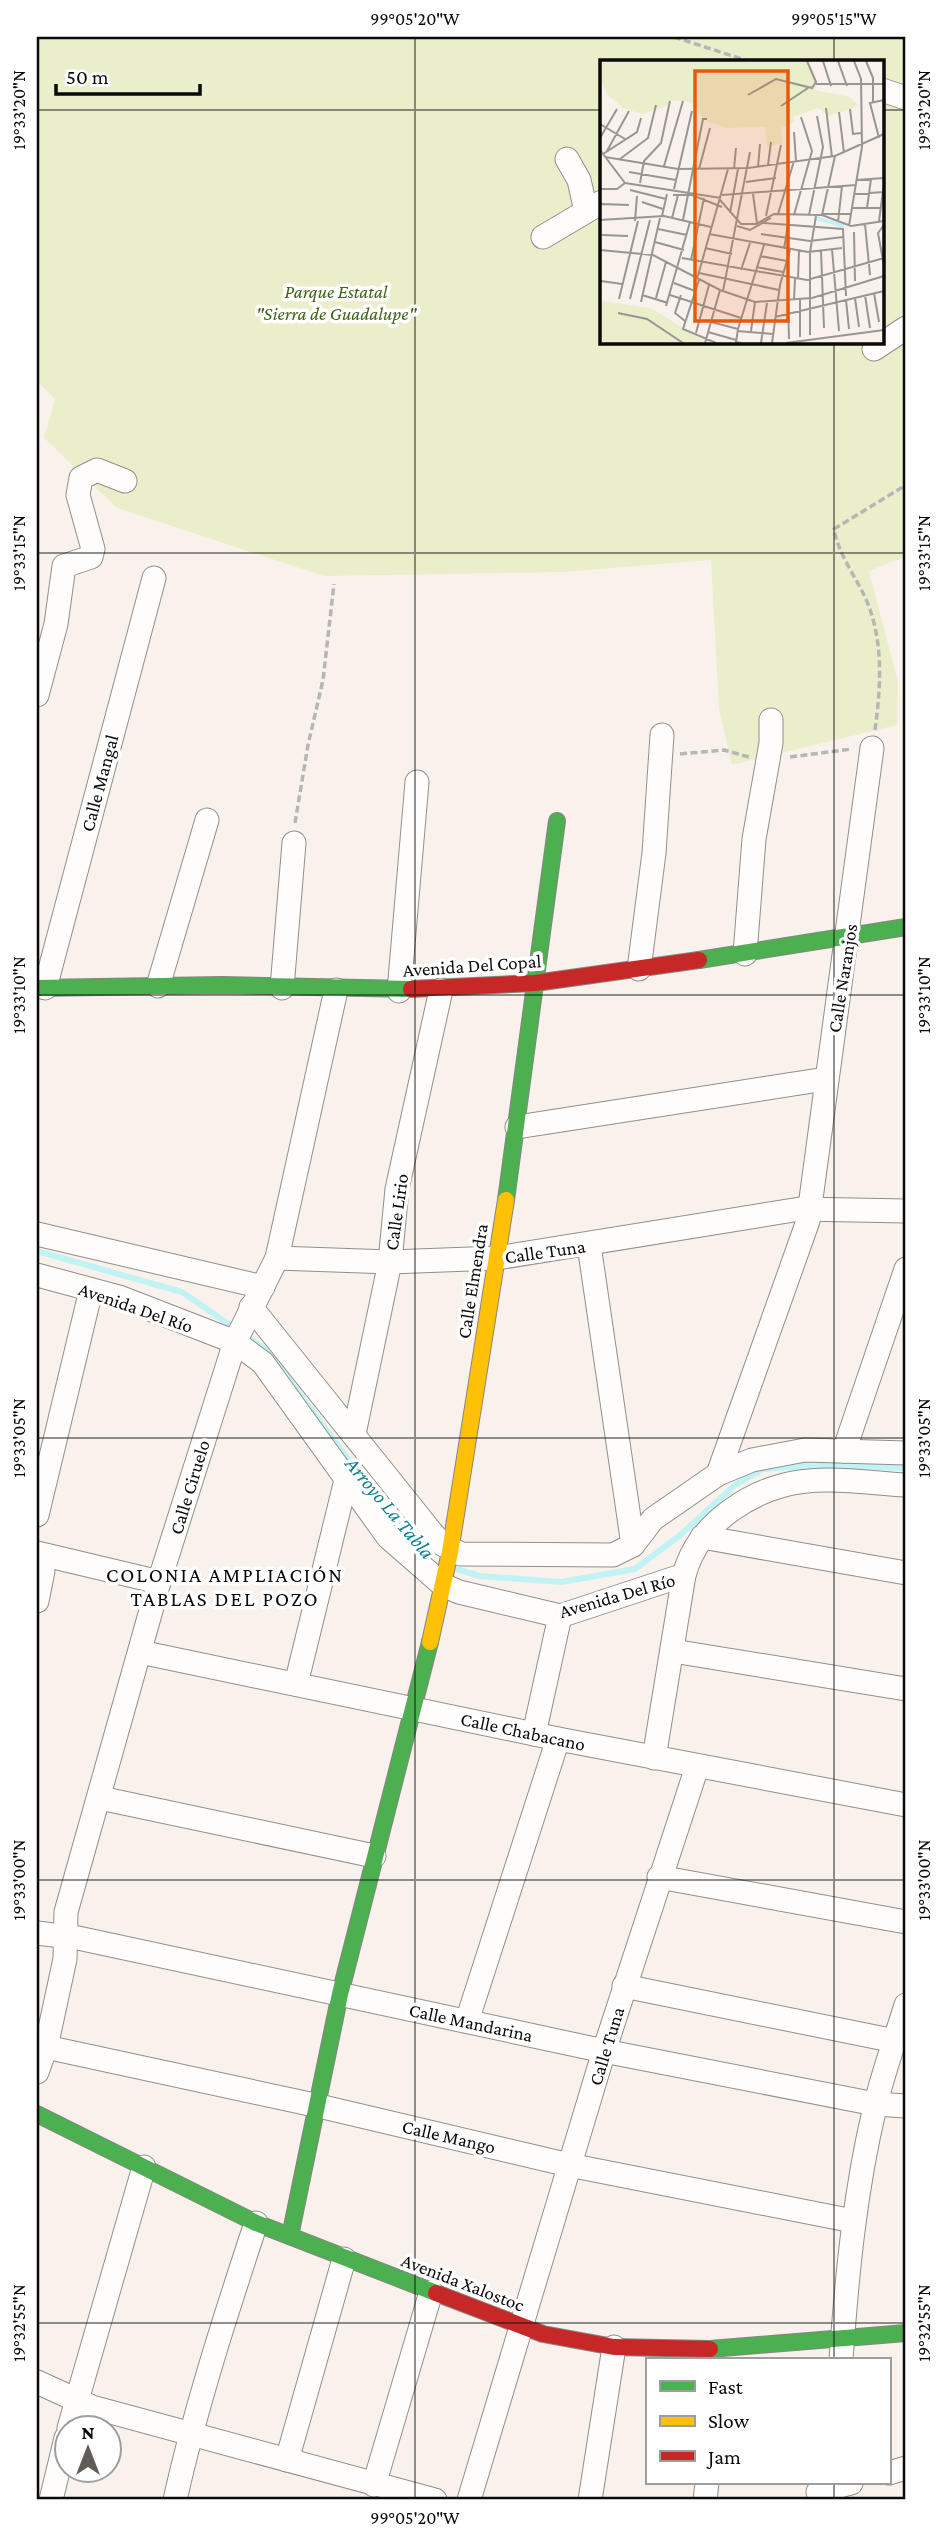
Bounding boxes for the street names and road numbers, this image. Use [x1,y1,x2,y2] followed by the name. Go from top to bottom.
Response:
[76,732,122,834] street label: Calle Mangal
[824,922,862,1034] street label: Calle Naranjos
[402,950,542,981] street label: Avenida Del Copal
[381,1172,412,1252] street label: Calle Lirio
[453,1222,492,1340] street label: Calle Elmendra
[503,1235,587,1268] street label: Calle Tuna
[76,1278,196,1337] street label: Avenida Del Río
[165,1437,214,1537] street label: Calle Ciruelo
[557,1569,677,1622] street label: Avenida Del Río
[459,1708,587,1755] street label: Calle Chabacano
[407,1999,535,2046] street label: Calle Mandarina
[585,2004,628,2088] street label: Calle Tuna
[400,2116,498,2157] street label: Calle Mango
[399,2249,527,2316] street label: Avenida Xalostoc

